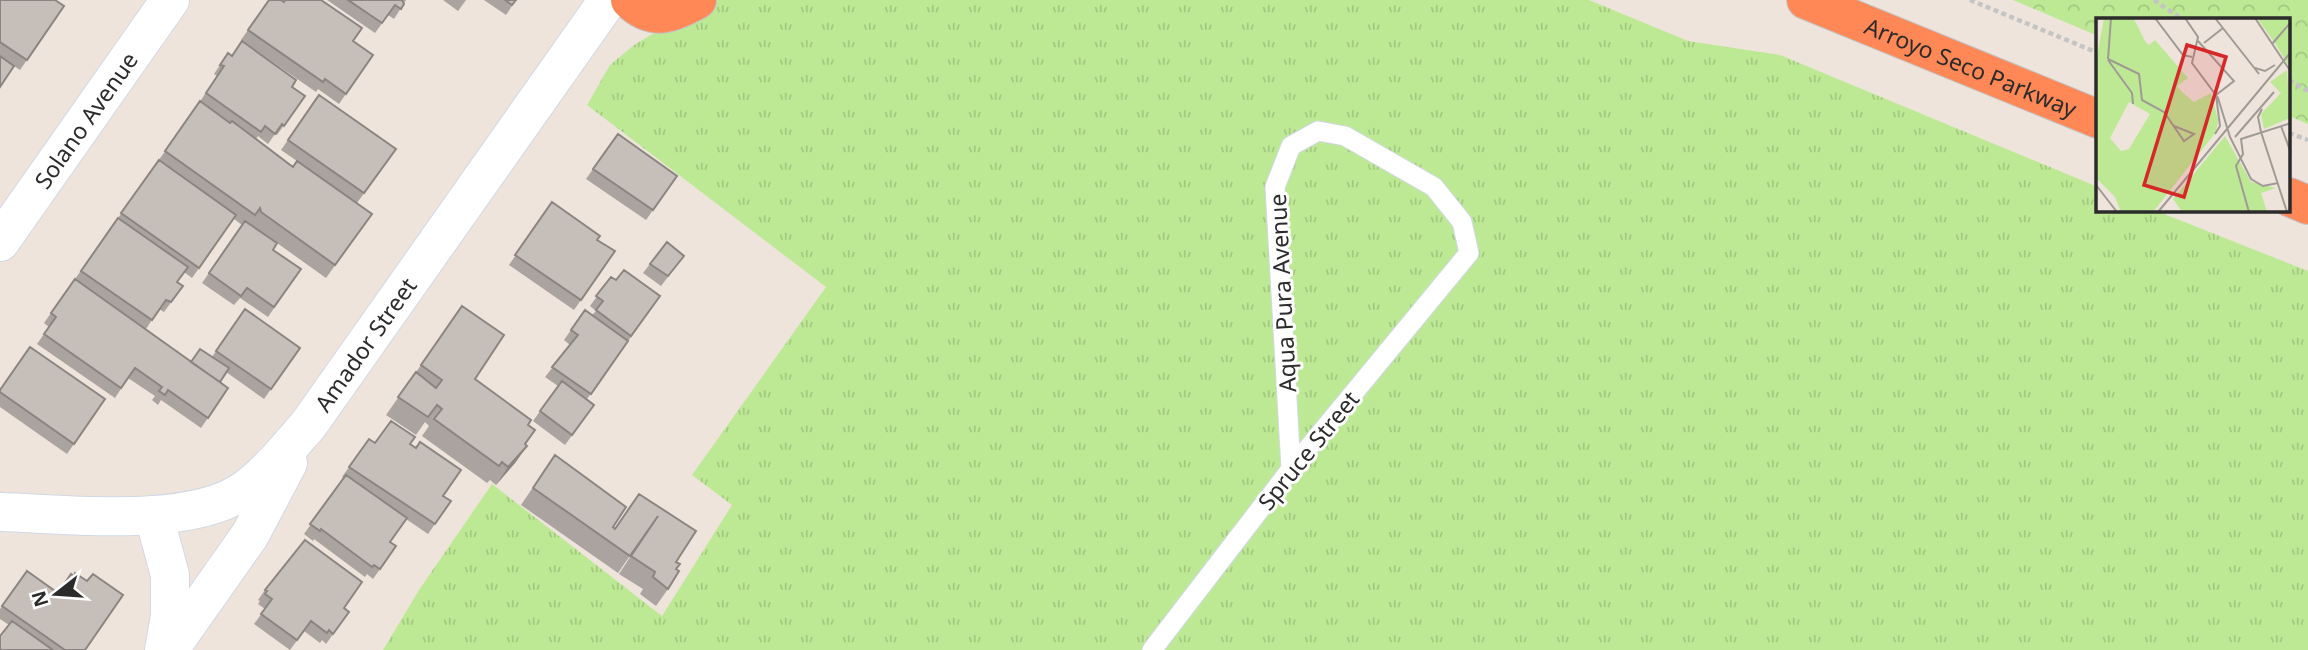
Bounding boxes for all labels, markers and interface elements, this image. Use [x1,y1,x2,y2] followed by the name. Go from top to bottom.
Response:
[1860,10,2082,125] street label: Arroyo Seco Parkway
[2096,18,2290,212] inset map
[26,45,145,195] street label: Solano Avenue
[1261,193,1303,393] street label: Aqua Pura Avenue
[307,271,423,418] street label: Amador Street
[1250,384,1366,516] street label: Spruce Street
[21,559,91,629] north arrow
[25,588,54,610] text: N

